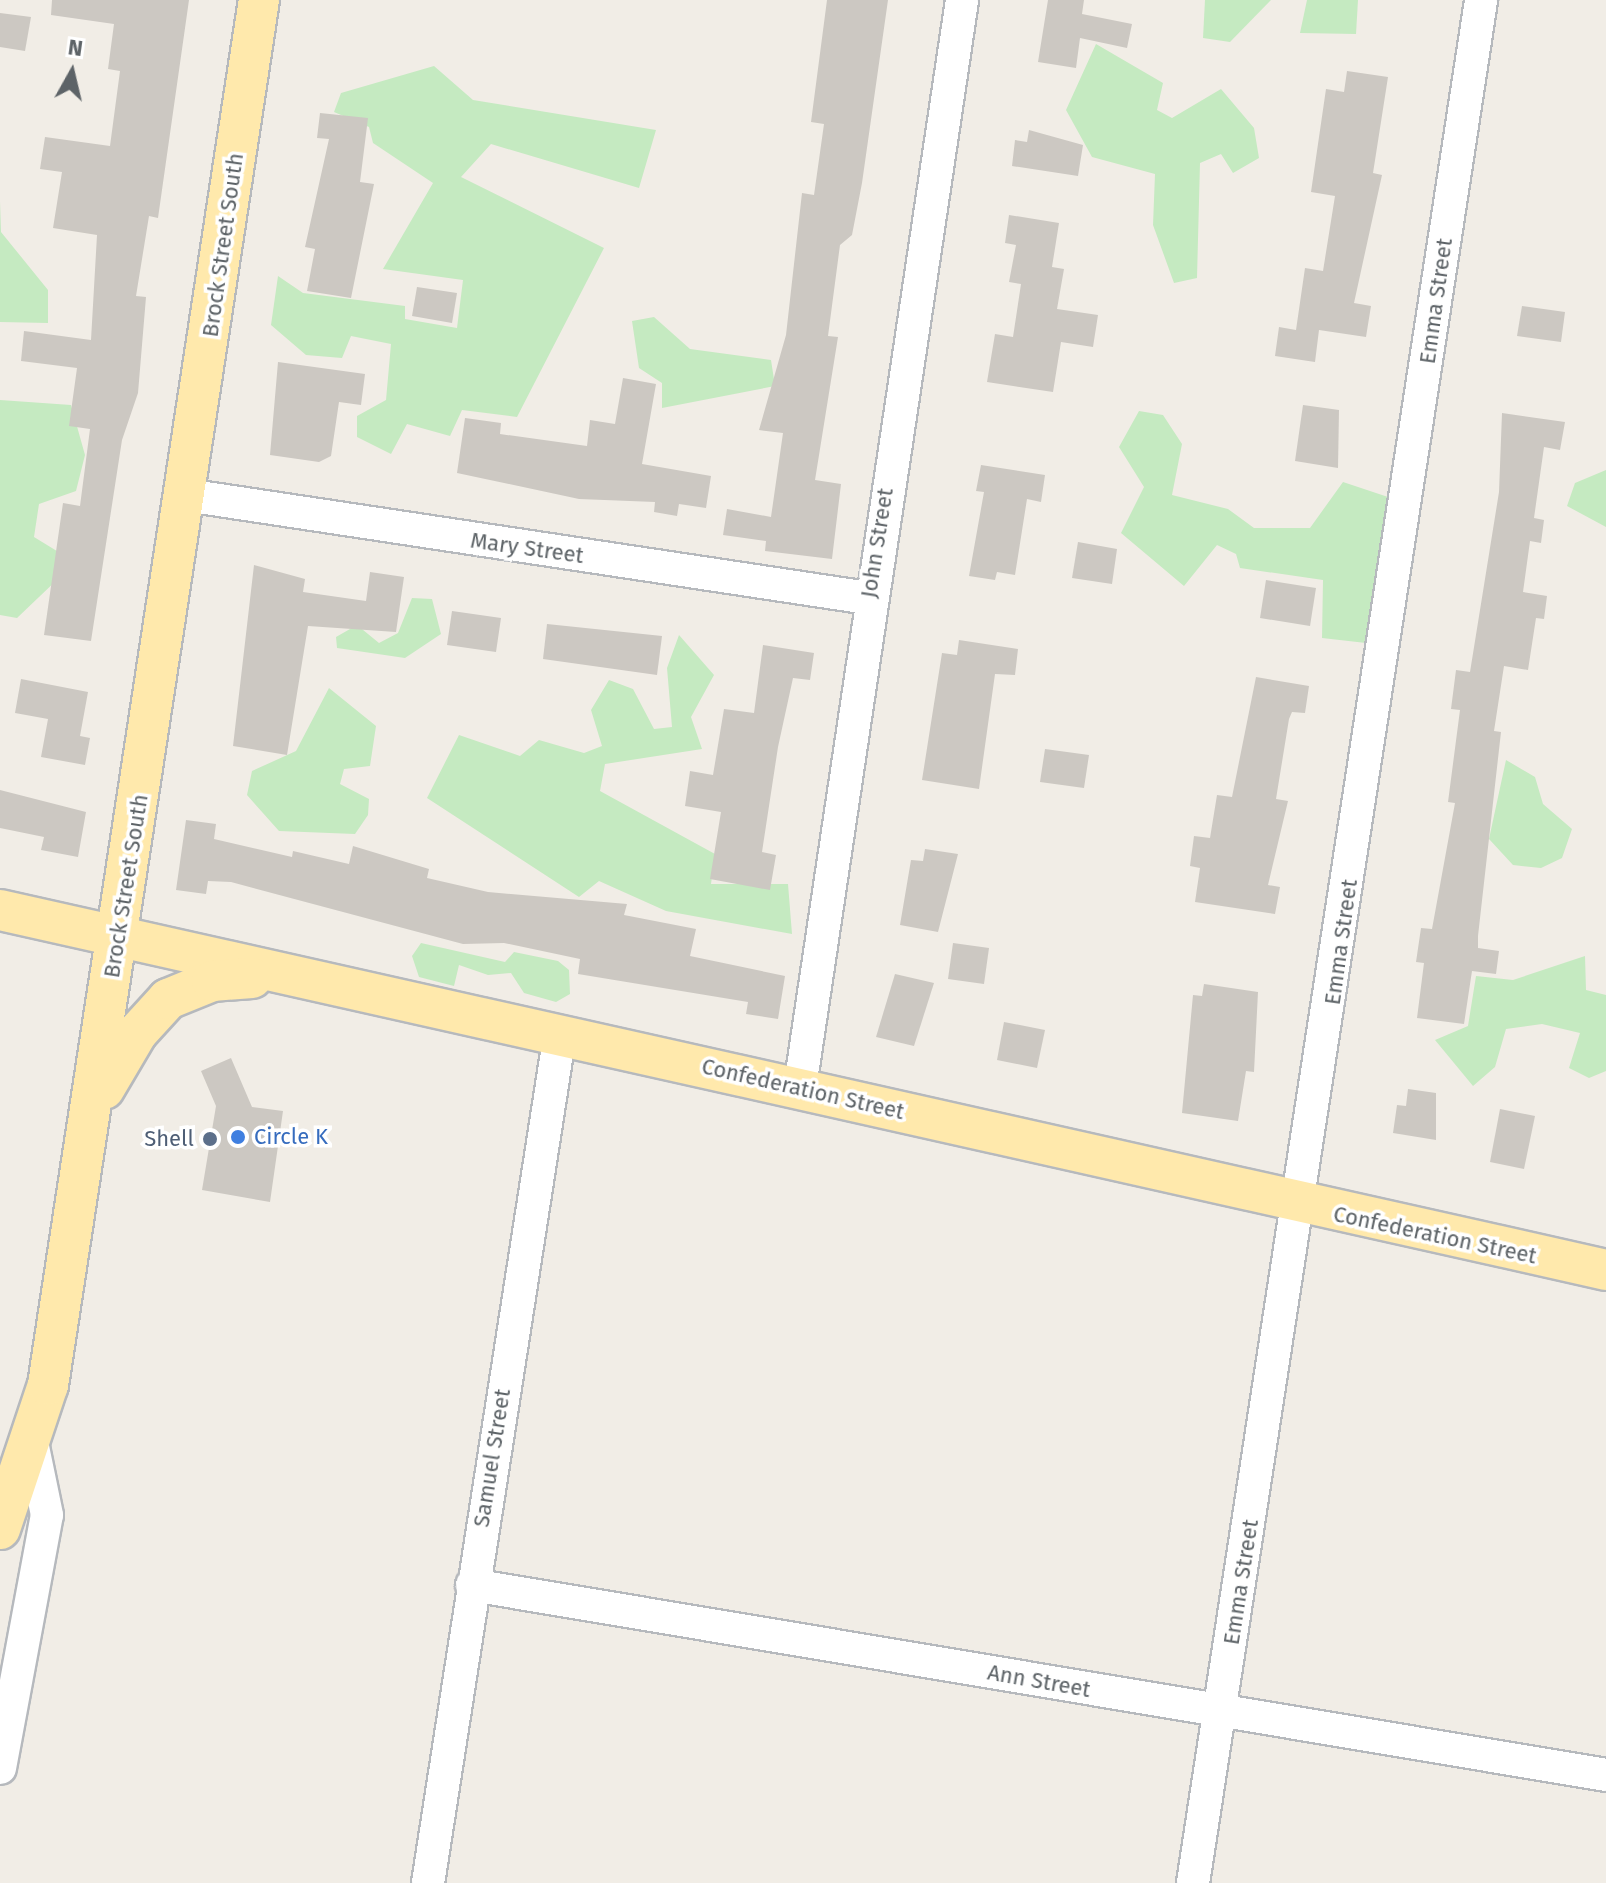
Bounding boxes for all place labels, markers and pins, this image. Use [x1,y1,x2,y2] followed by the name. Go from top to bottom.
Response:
[254,1124,328,1150] place label: Circle K
[144,1126,194,1152] place label: Shell
[229,1128,247,1146] marker: Circle K
[201,1130,219,1148] marker: Shell

